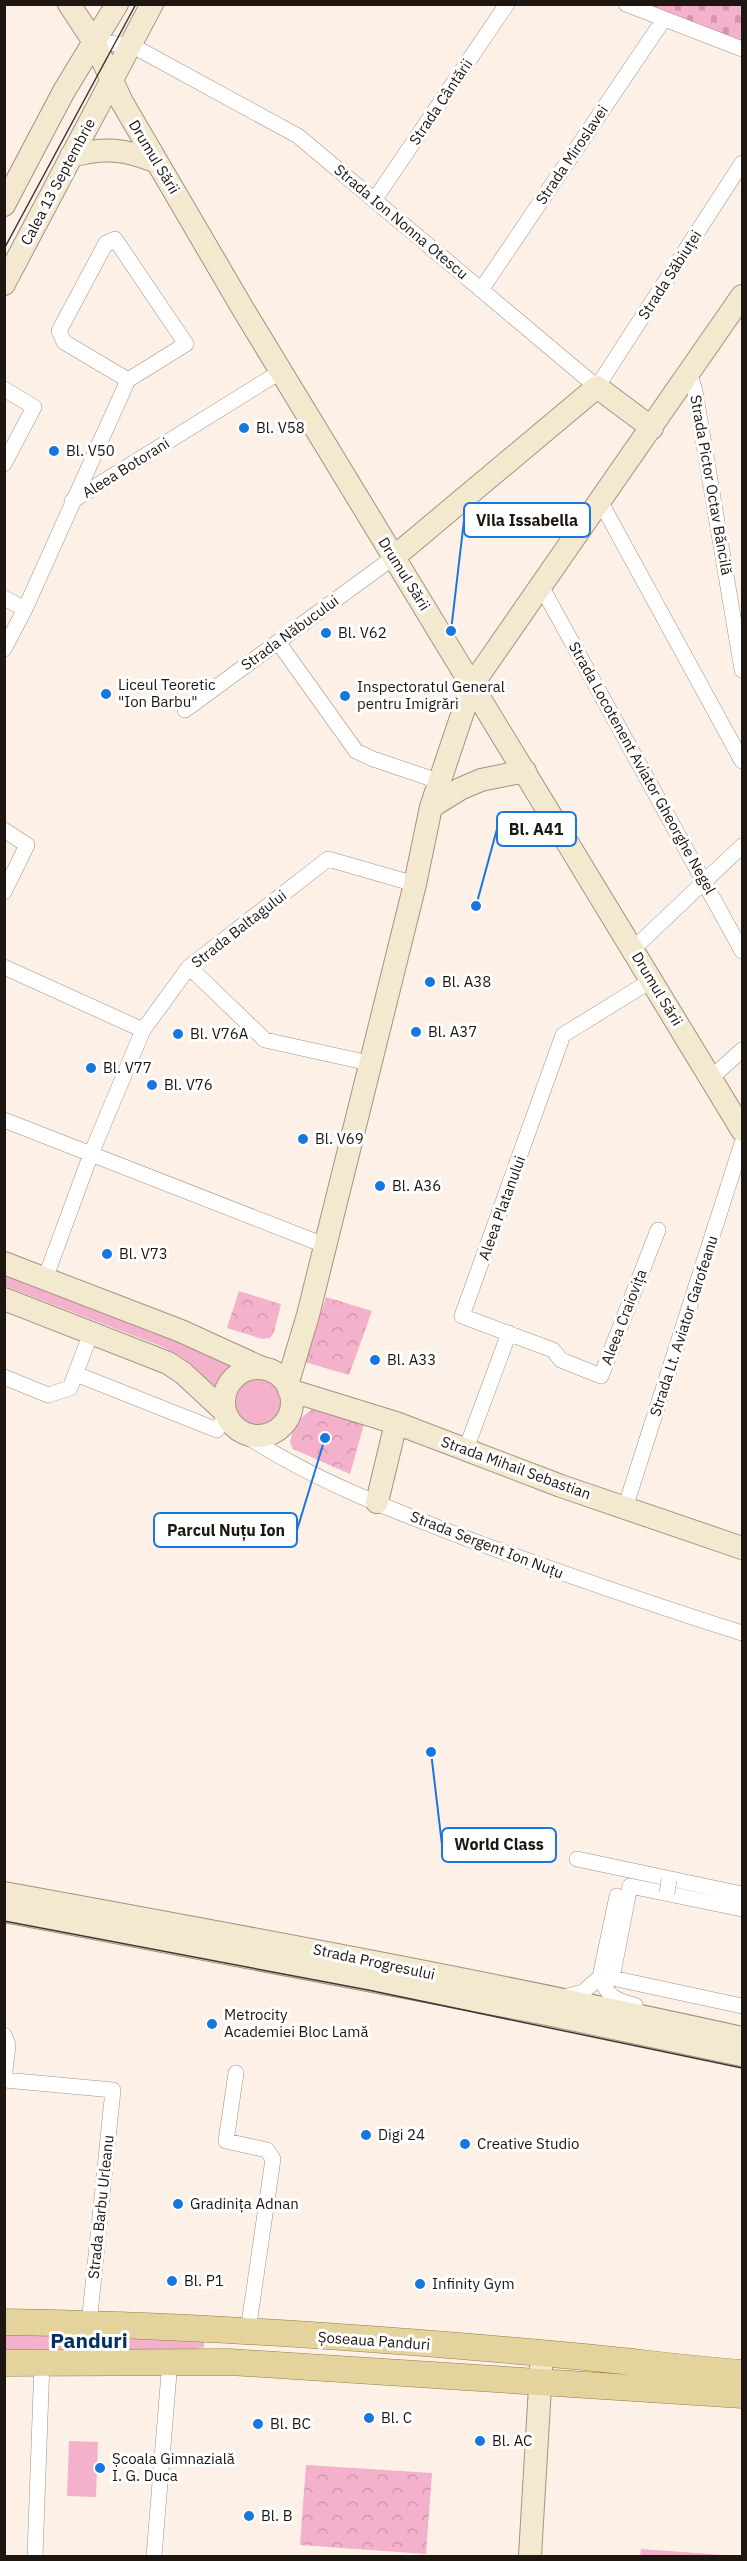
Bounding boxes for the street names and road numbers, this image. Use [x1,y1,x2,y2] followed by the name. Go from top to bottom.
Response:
[405,55,476,148] street label: Strada Cântării
[531,101,612,208] street label: Strada Miroslavei
[16,115,99,248] street label: Calea 13 Septembrie
[125,116,184,197] street label: Drumul Sării
[330,160,472,283] street label: Strada Ion Nonna Otescu
[634,227,705,323] street label: Strada Săbiuței
[686,393,737,577] street label: Strada Pictor Octav Băncilă
[79,433,173,502] street label: Aleea Botorani
[374,533,434,614] street label: Drumul Sării
[237,591,342,674] street label: Strada Năbucului
[565,638,720,897] street label: Strada Locotenent Aviator Gheorghe Negel
[187,886,290,972] street label: Strada Baltagului
[628,948,687,1029] street label: Drumul Sării
[474,1153,529,1263] street label: Aleea Platanului
[645,1233,722,1419] street label: Strada Lt. Aviator Garofeanu
[597,1266,650,1367] street label: Aleea Craiovița
[439,1432,594,1503] street label: Strada Mihail Sebastian
[408,1507,566,1583] street label: Strada Sergent Ion Nuțu
[311,1939,437,1984] street label: Strada Progresului
[83,2134,118,2280] street label: Strada Barbu Urleanu
[317,2327,431,2354] street label: Șoseaua Panduri

